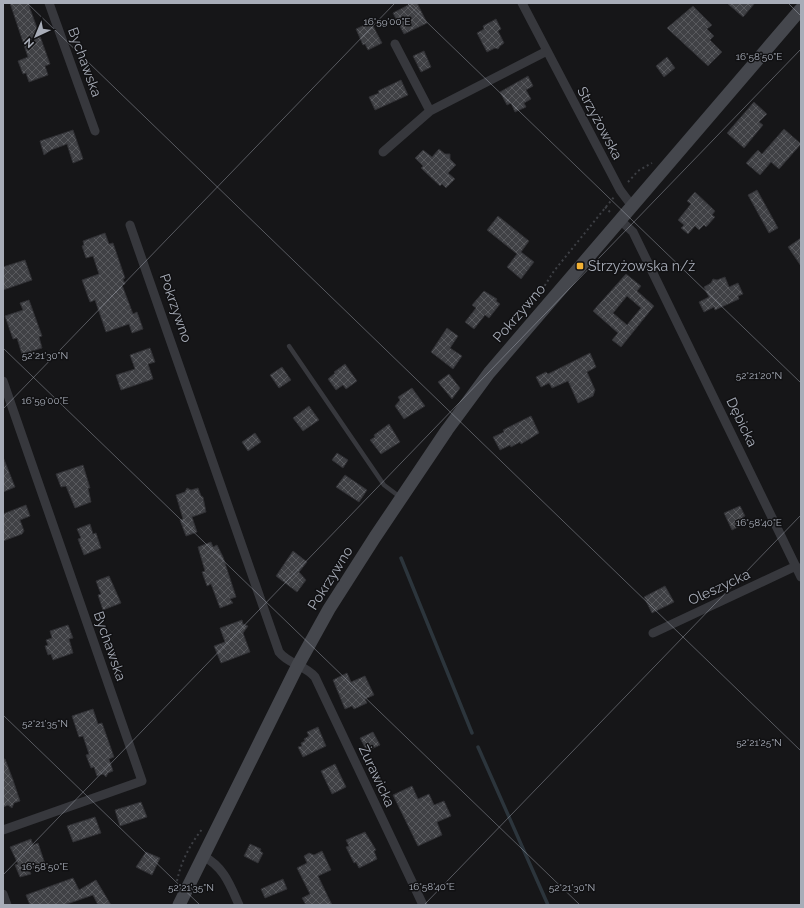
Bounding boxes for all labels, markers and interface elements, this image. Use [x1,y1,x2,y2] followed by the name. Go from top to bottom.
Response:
[16,16,56,56] north arrow
[363,16,411,27] text: 16°59'00"E
[65,25,105,99] street label: Bychawska
[22,35,37,50] text: N
[736,51,782,62] text: 16°58'50"E
[574,84,626,162] street label: Strzyżowska
[588,258,695,274] place label: Strzyżowska n/ż
[575,261,585,271] marker: Strzyżowska n/ż
[157,272,195,344] street label: Pokrzywno
[489,281,549,345] street label: Pokrzywno
[22,350,68,361] text: 52°21'30"N
[736,370,782,381] text: 52°21'20"N
[21,395,69,406] text: 16°59'00"E
[723,395,761,449] street label: Dębicka
[736,517,782,528] text: 16°58'40"E
[304,543,356,613] street label: Pokrzywno
[686,566,752,608] street label: Oleszycka
[91,609,129,683] street label: Bychawska
[22,718,68,729] text: 52°21'35"N
[736,737,782,748] text: 52°21'25"N
[356,742,400,809] street label: Żurawicka
[22,861,68,872] text: 16°58'50"E
[409,881,455,892] text: 16°58'40"E
[168,882,214,893] text: 52°21'35"N
[549,882,595,893] text: 52°21'30"N

